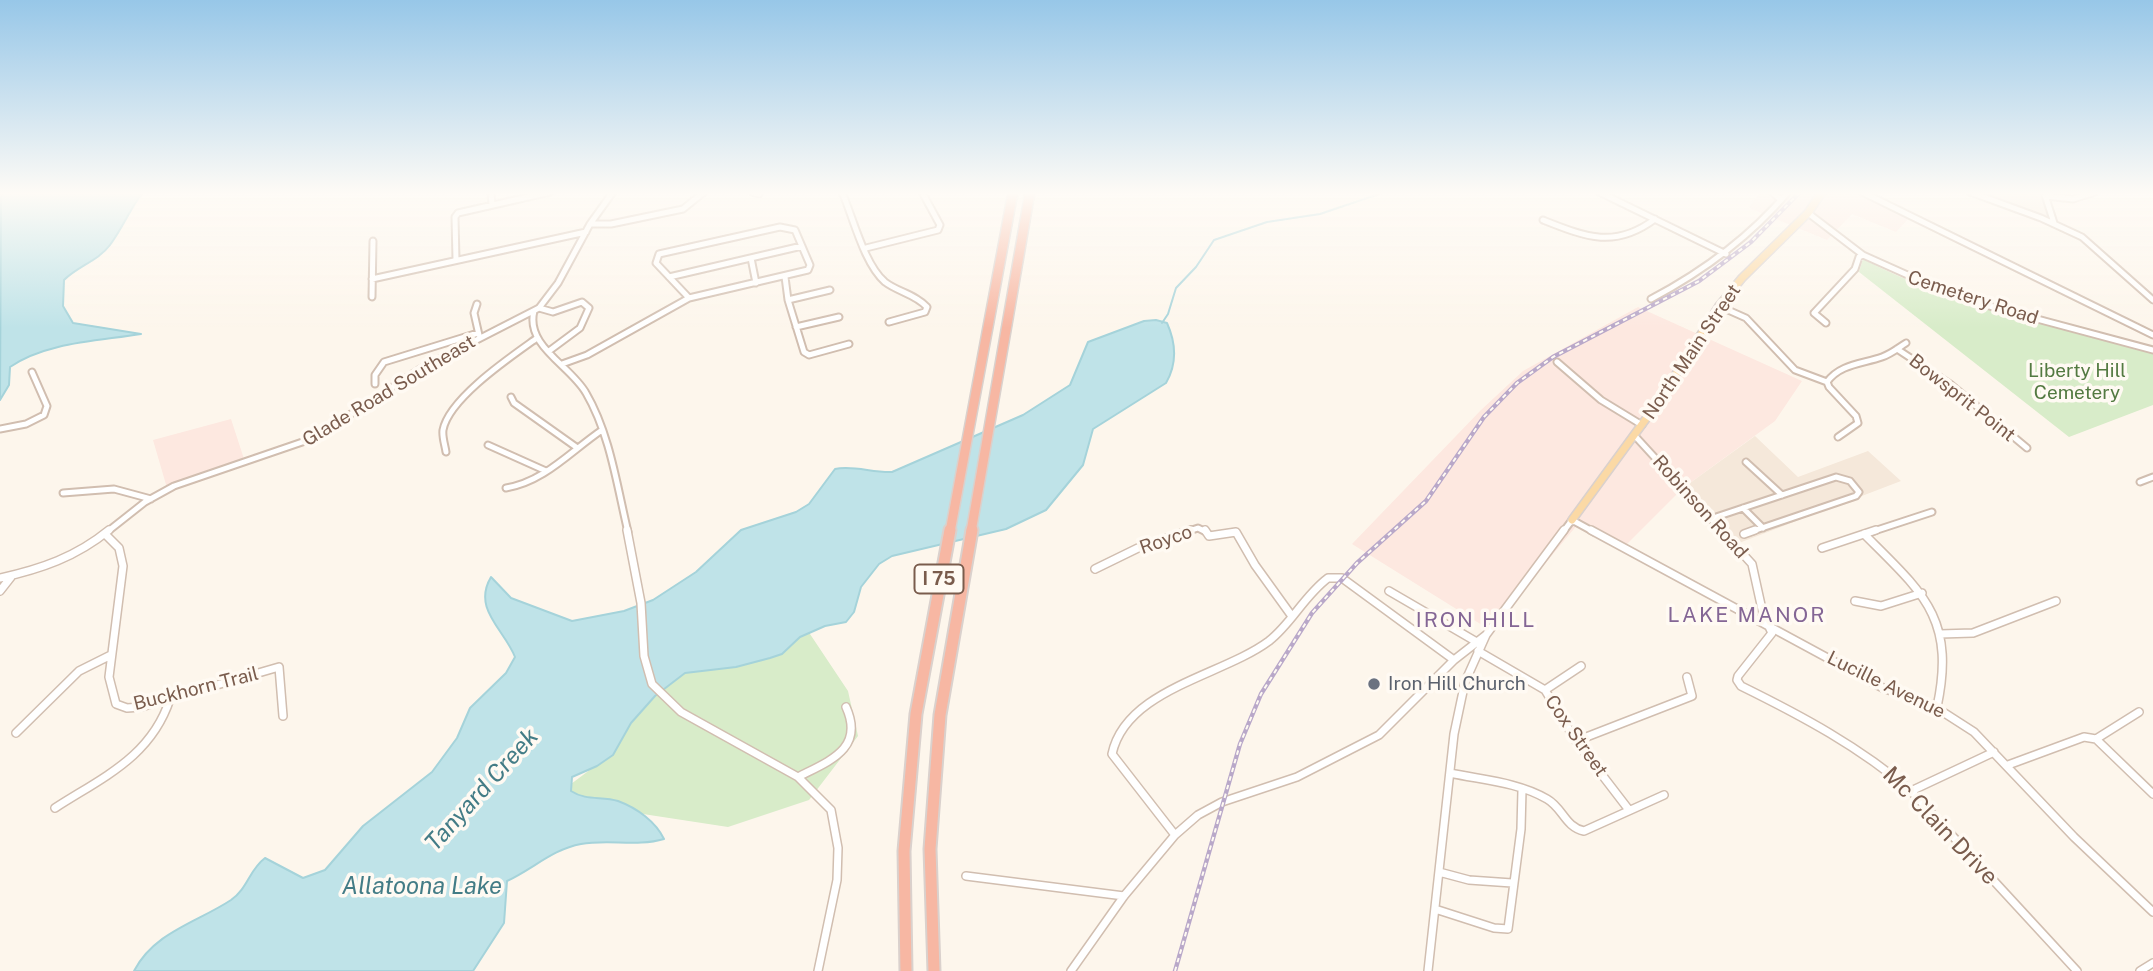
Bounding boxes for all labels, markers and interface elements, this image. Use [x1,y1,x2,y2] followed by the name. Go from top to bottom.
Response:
[1905,266,2041,330] street label: Cemetery Road
[1638,280,1746,424] street label: North Main Street
[299,330,479,452] street label: Glade Road Southeast
[1904,349,2020,447] street label: Bowsprit Point
[2028,360,2126,404] park label: Liberty Hill Cemetery
[1648,451,1752,563] street label: Robinson Road
[1137,520,1195,560] street label: Royco
[914,564,964,594] road number: I 75
[1669,603,1825,629] district label: LAKE MANOR
[1417,608,1535,634] district label: IRON HILL
[1823,647,1949,723] street label: Lucille Avenue
[131,662,261,716] street label: Buckhorn Trail
[1388,673,1526,695] place label: Iron Hill Church
[1366,676,1382,692] marker: Iron Hill Church
[1540,691,1612,781] street label: Cox Street
[419,723,545,857] water label: Tanyard Creek
[1877,761,2003,891] street label: Mc Clain Drive
[342,873,502,901] water label: Allatoona Lake

